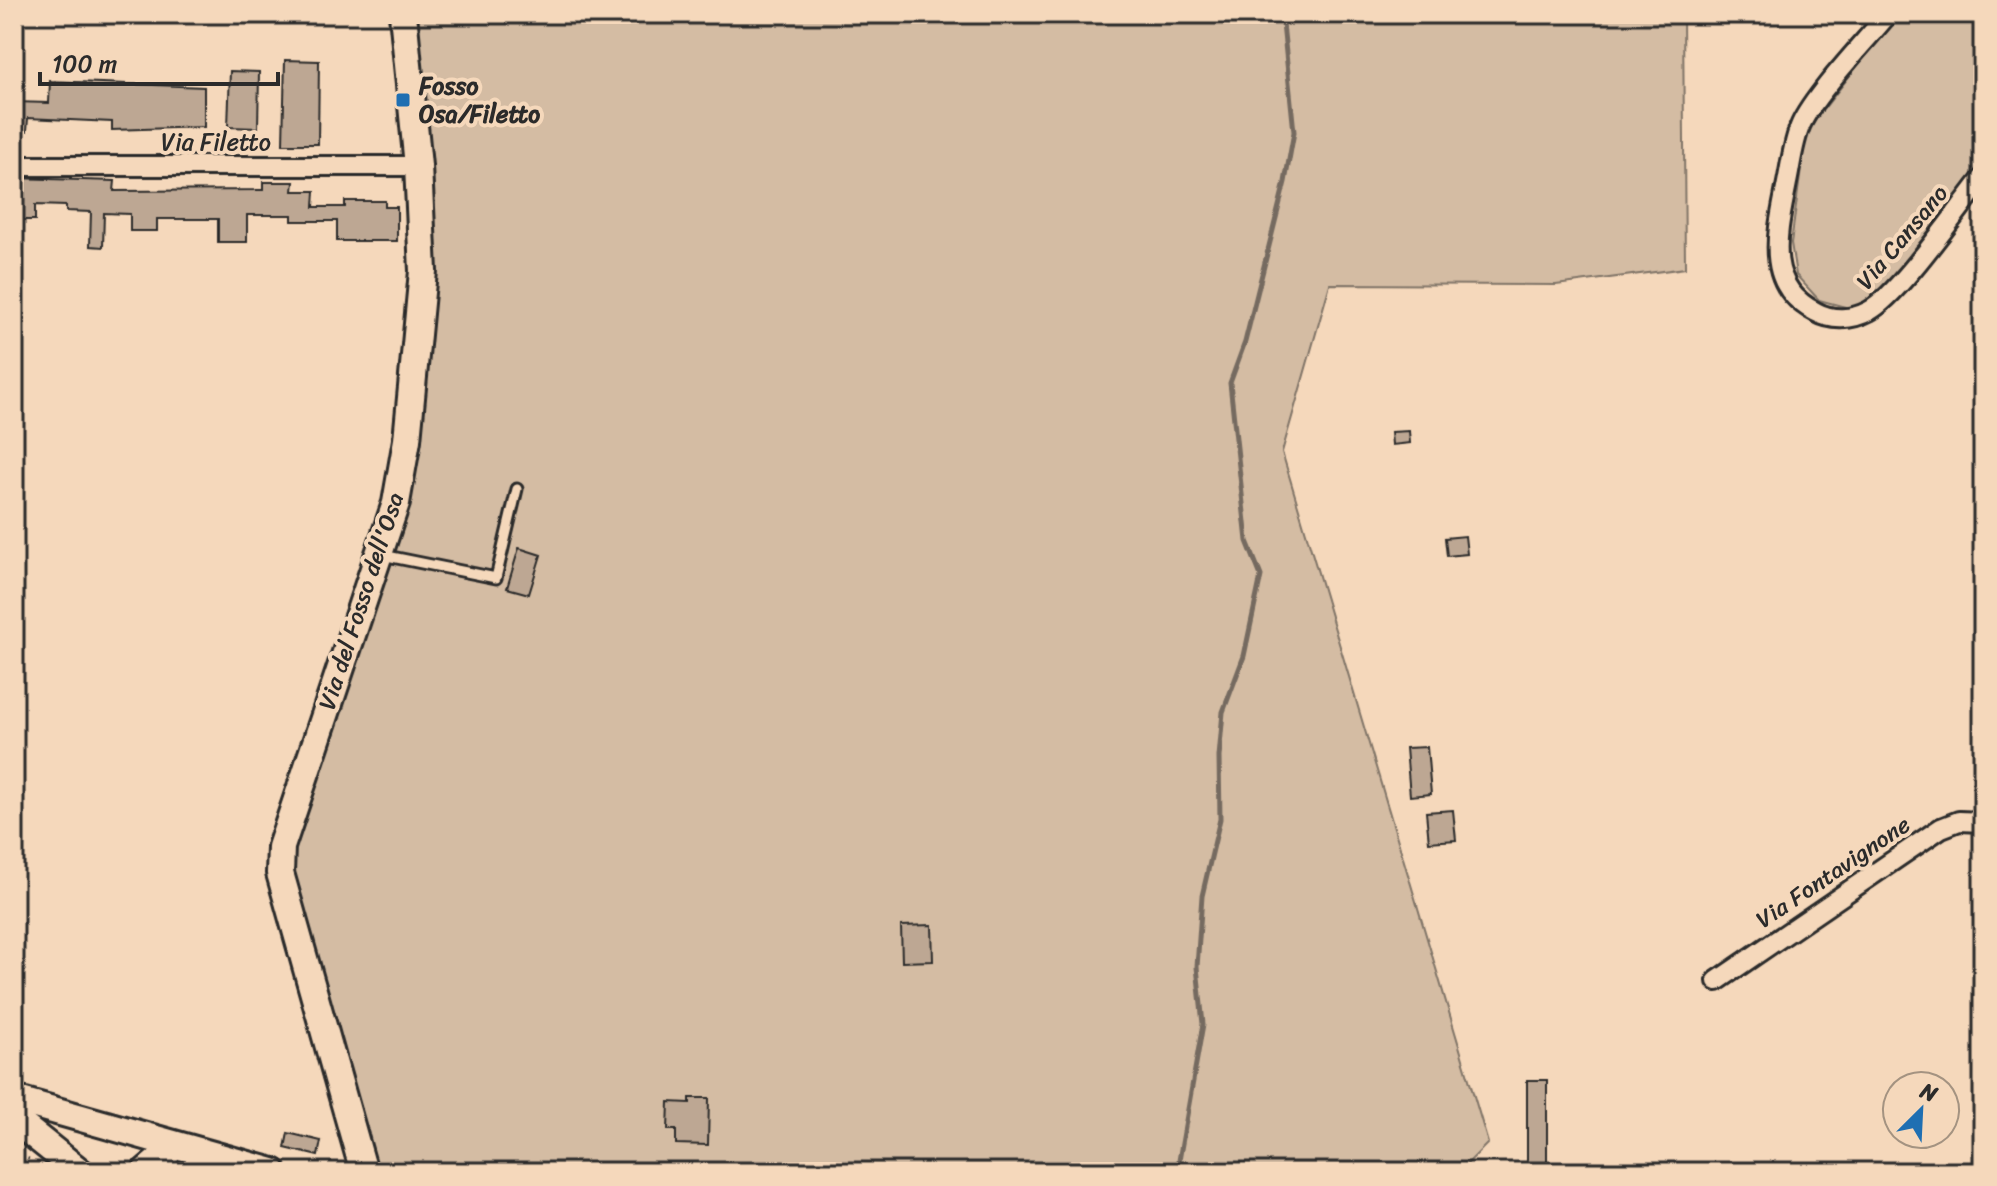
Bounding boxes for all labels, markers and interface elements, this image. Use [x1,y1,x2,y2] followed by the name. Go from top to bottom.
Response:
[40,36,278,86] scale bar
[52,43,117,85] text: 100 m
[418,65,540,135] place label: Fosso Osa/Filetto
[394,91,412,109] marker: Fosso Osa/Filetto
[161,121,271,163] street label: Via Filetto
[1845,175,1959,299] street label: Via Cansano
[306,487,416,715] street label: Via del Fosso dell'Osa
[1747,804,1919,940] street label: Via Fontavignone
[1881,1070,1961,1150] north arrow
[1913,1071,1945,1113] text: N

